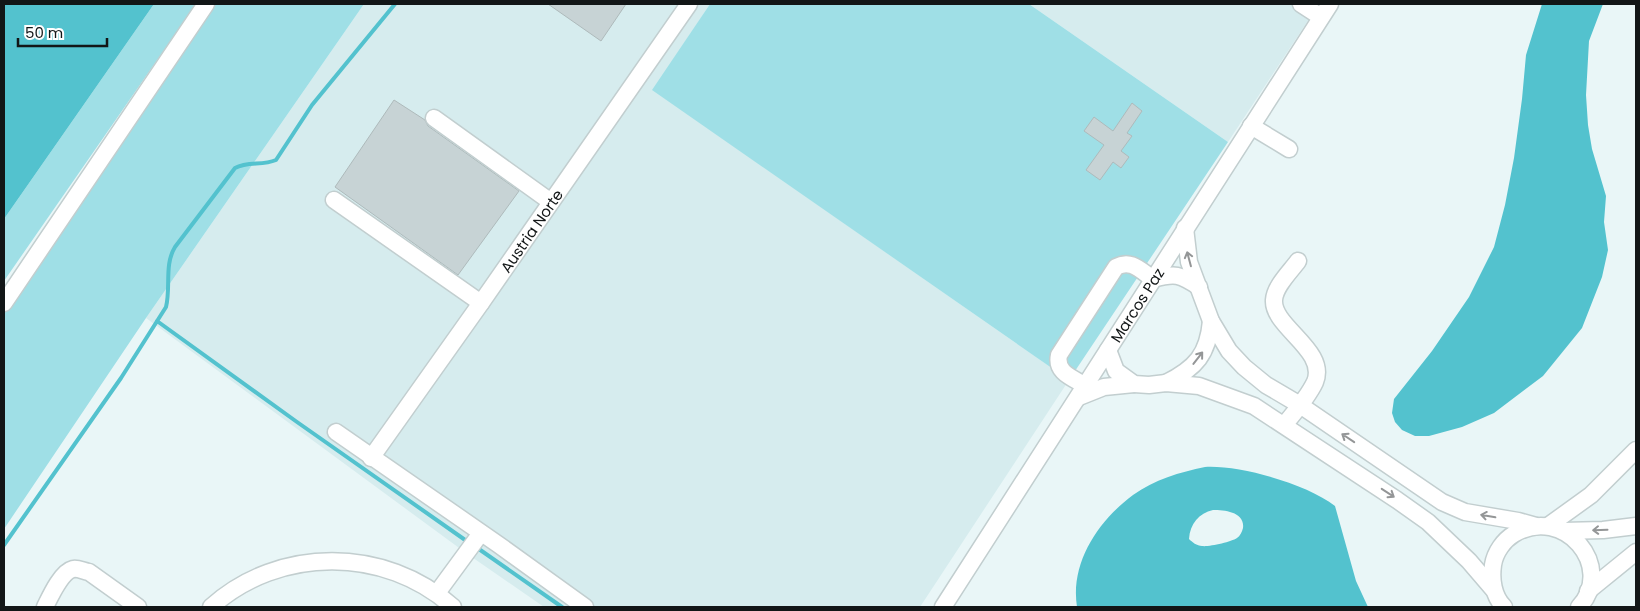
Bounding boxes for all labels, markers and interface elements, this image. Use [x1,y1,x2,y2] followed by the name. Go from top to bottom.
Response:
[18,15,106,47] scale bar
[25,22,63,43] text: 50 m
[495,185,568,277] street label: Austria Norte
[1184,251,1193,267] one-way arrow
[1105,263,1169,346] street label: Marcos Paz
[1193,352,1204,365] one-way arrow
[1341,433,1355,443] one-way arrow
[1380,489,1394,499] one-way arrow
[1480,511,1496,521] one-way arrow
[1592,525,1608,535] one-way arrow

